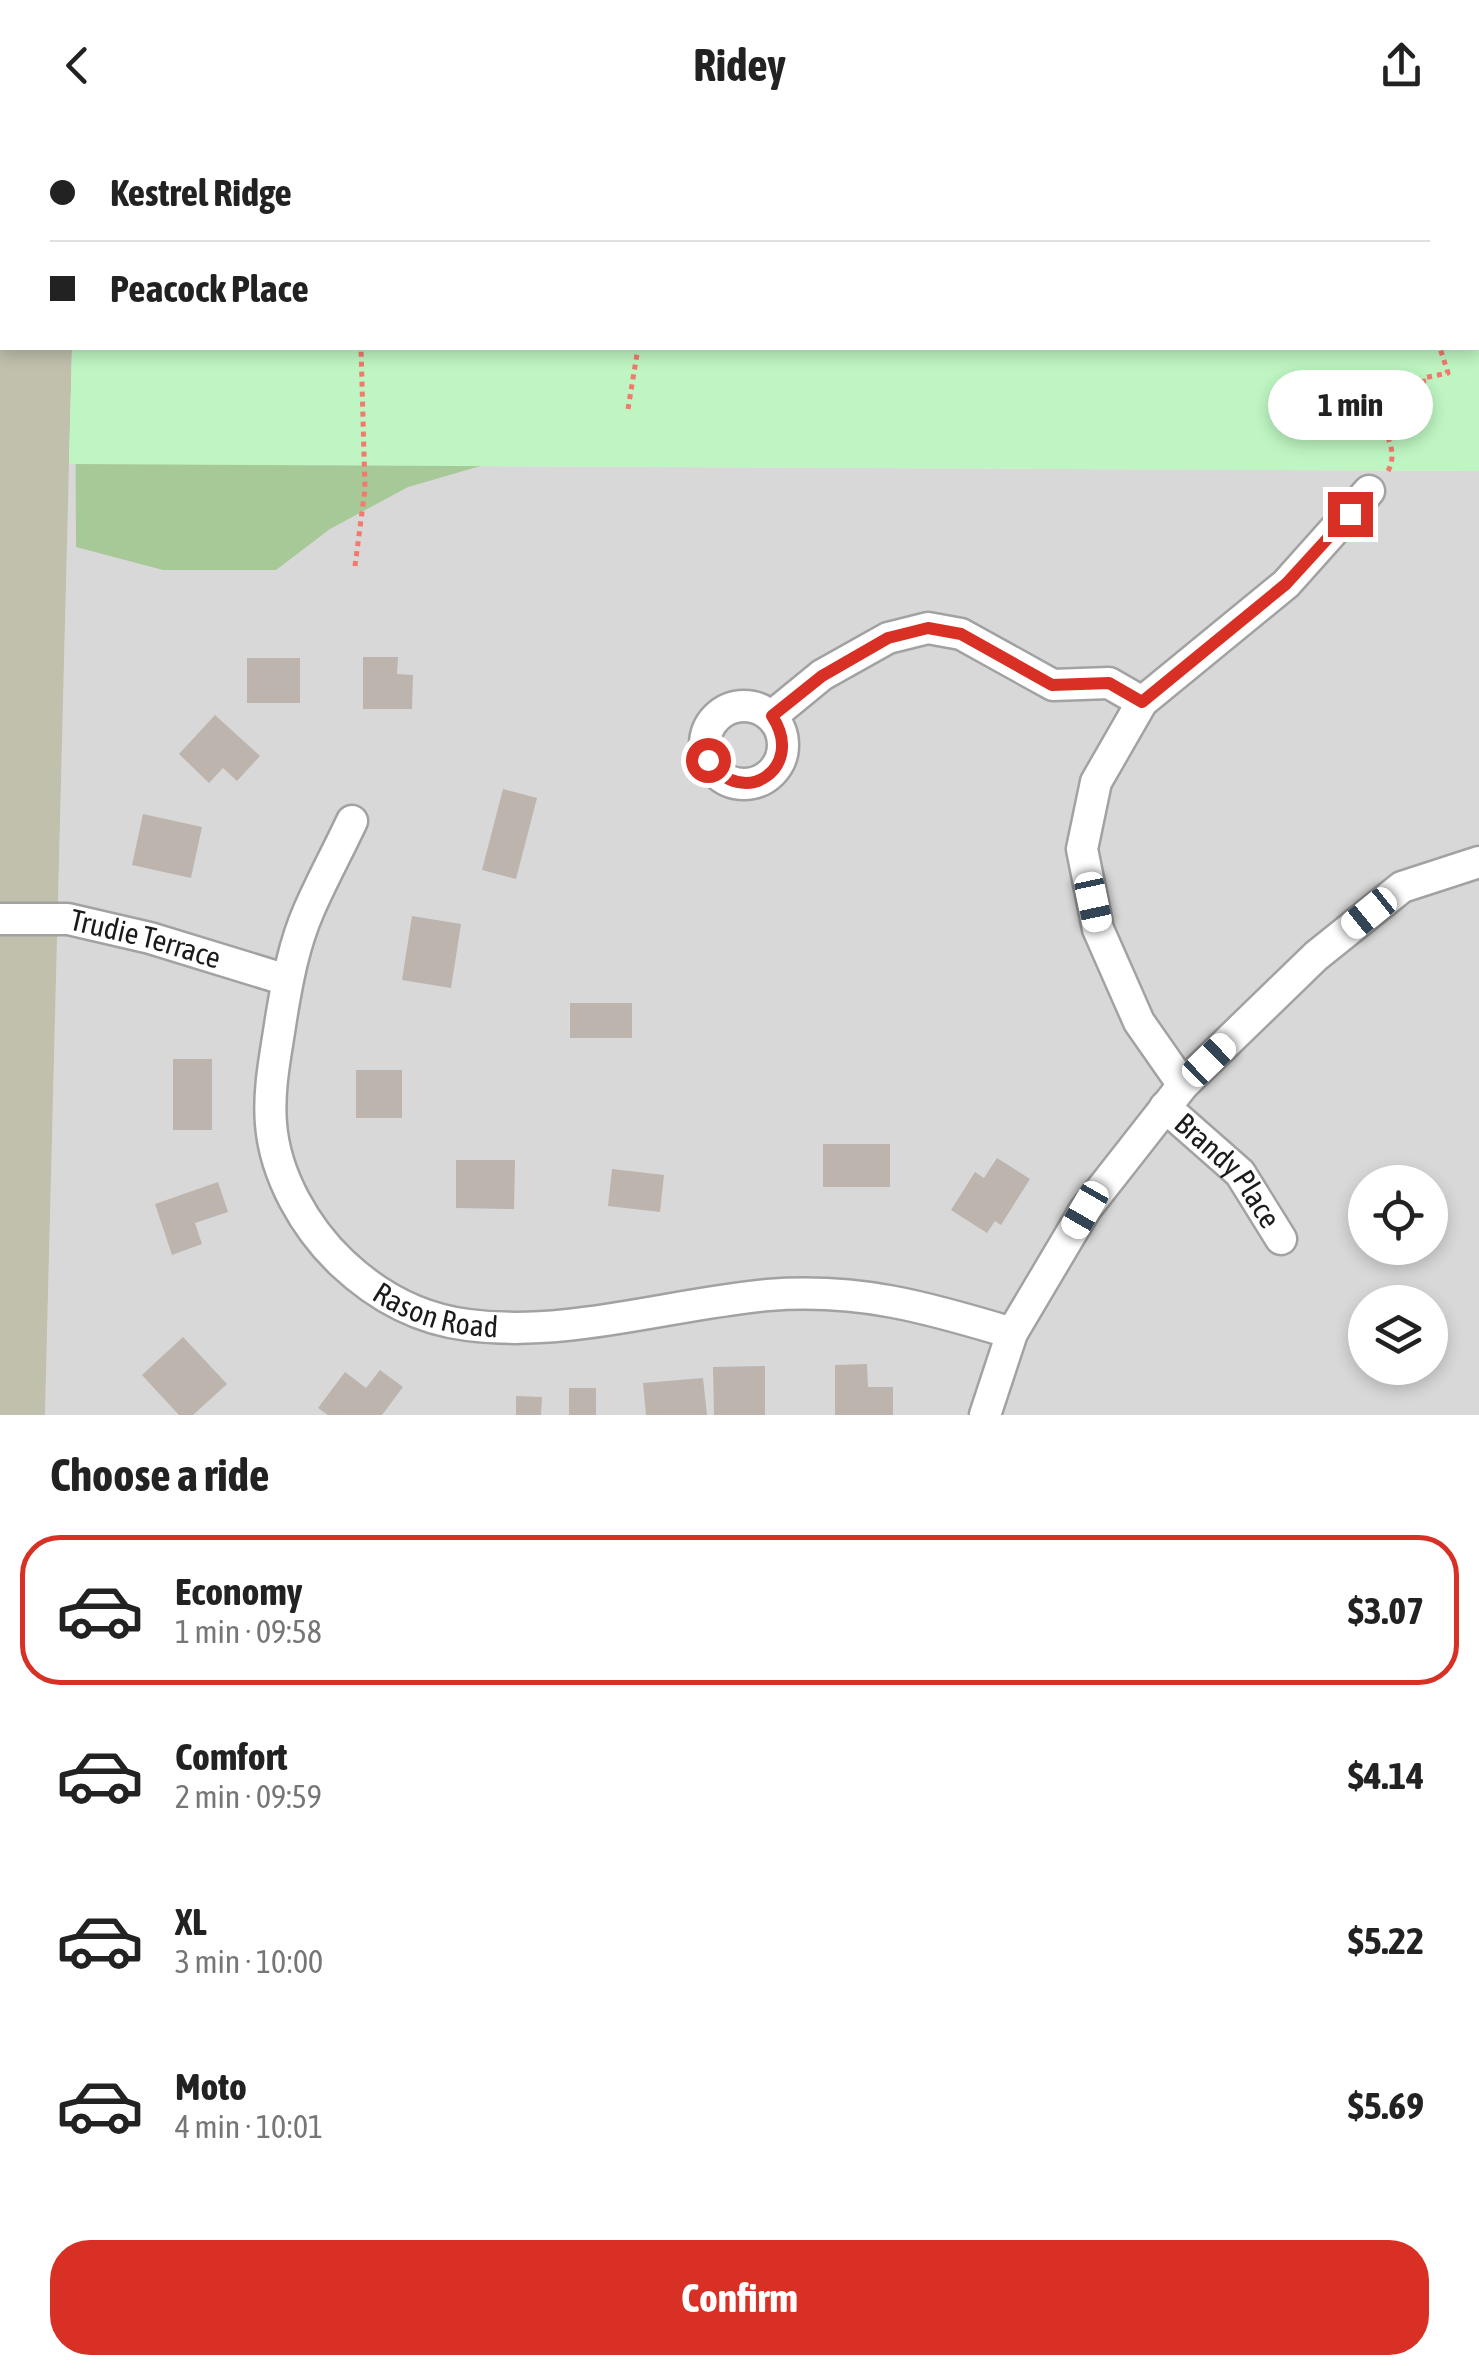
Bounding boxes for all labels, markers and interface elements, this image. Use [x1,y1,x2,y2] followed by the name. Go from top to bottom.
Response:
[50,38,105,93] icon: back
[1374,38,1429,93] icon: share
[693,39,786,91] text: Ridey
[110,171,292,214] text: Kestrel Ridge
[110,267,309,310] text: Peacock Place
[1268,369,1432,439] callout: 1 min
[1318,386,1383,423] text: 1 min
[1328,492,1373,537] route end
[686,738,731,783] route start
[1072,870,1114,934] car
[1336,882,1402,944] car
[67,902,225,975] street label: Trudie Terrace
[1177,1028,1241,1092] car
[1168,1106,1288,1234] street label: Brandy Place
[1348,1165,1448,1385] map controls
[1348,1165,1448,1265] button: locate
[1057,1177,1113,1243] car
[367,1275,499,1344] street label: Rason Road
[1348,1285,1448,1385] button: layers
[50,1449,269,1501] text: Choose a ride
[55,1565,145,1655] icon: car
[175,1570,302,1613] text: Economy
[1348,1589,1424,1632] text: $3.07
[175,1613,322,1650] text: 1 min · 09:58
[55,1730,145,1820] icon: car
[175,1735,287,1778] text: Comfort
[1348,1754,1424,1797] text: $4.14
[175,1778,322,1815] text: 2 min · 09:59
[55,1895,145,1985] icon: car
[175,1900,207,1943] text: XL
[1348,1919,1424,1962] text: $5.22
[175,1943,323,1980] text: 3 min · 10:00
[55,2060,145,2150] icon: car
[175,2065,247,2108] text: Moto
[1348,2084,1424,2127] text: $5.69
[175,2108,323,2145] text: 4 min · 10:01
[50,2240,1429,2355] button: Confirm

